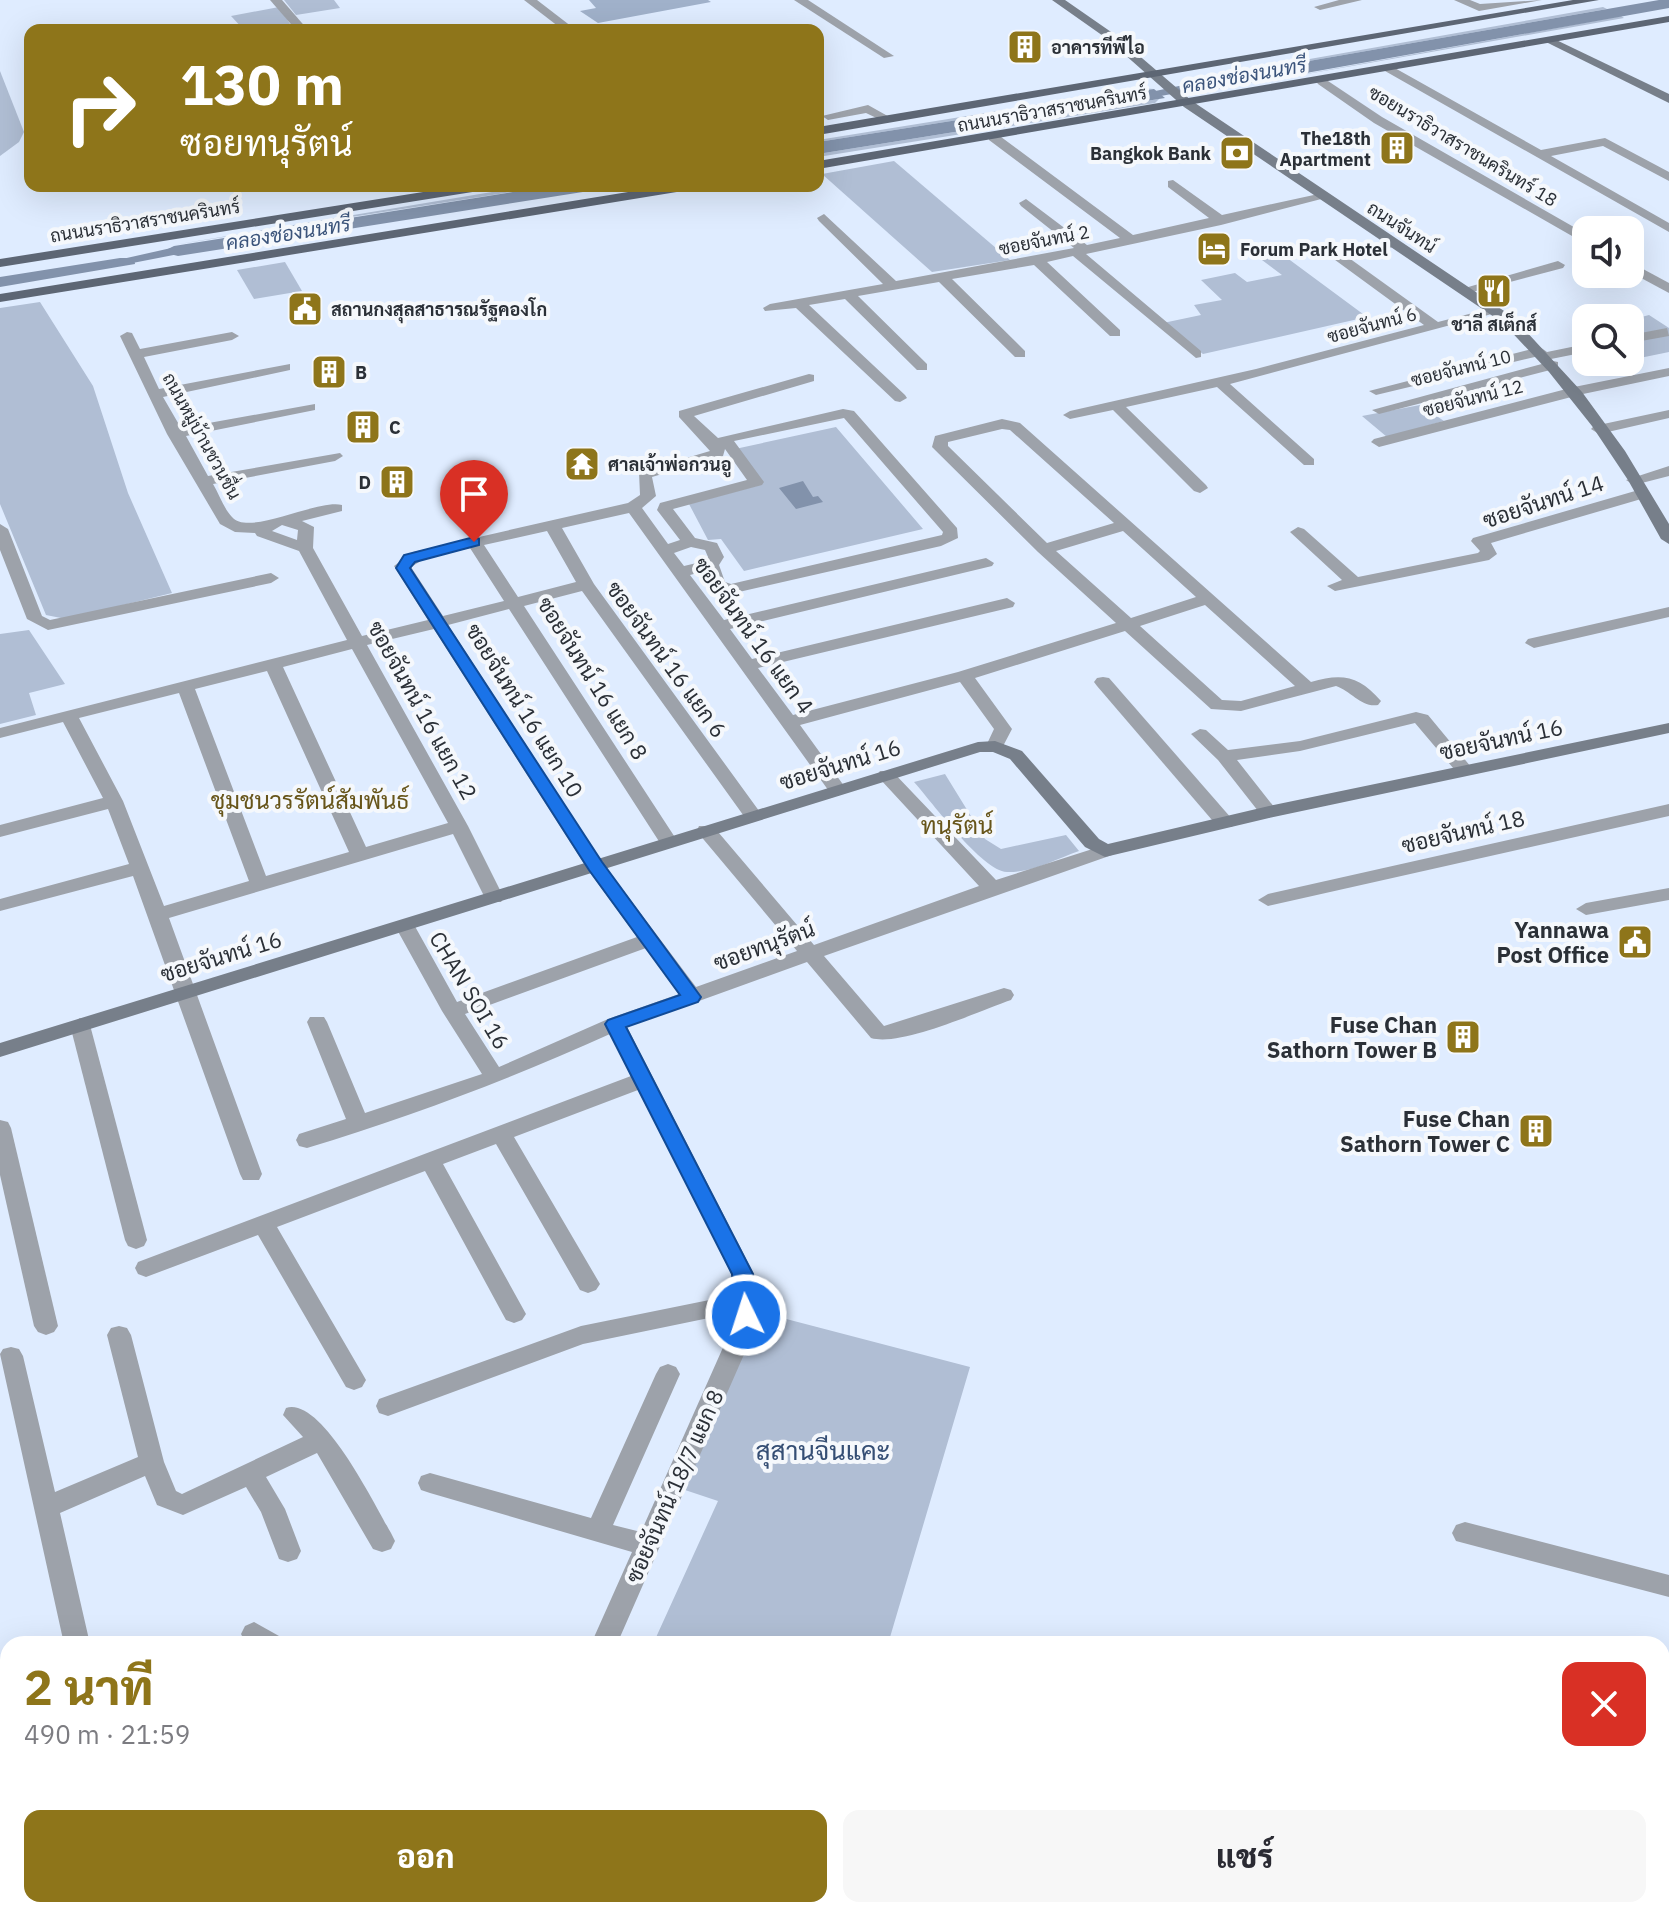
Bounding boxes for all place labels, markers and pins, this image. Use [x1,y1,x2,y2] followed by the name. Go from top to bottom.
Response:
[1006,28,1044,66] building icon: อาคารทีพีไอ
[1051,35,1145,59] place label: อาคารทีพีไอ
[1279,127,1371,171] place label: The18th Apartment
[1378,129,1416,167] building icon: The18th Apartment
[1218,134,1256,172] bank icon: Bangkok Bank
[1090,142,1212,165] place label: Bangkok Bank
[1195,230,1233,268] hotel icon: Forum Park Hotel
[1240,238,1388,261] place label: Forum Park Hotel
[1475,272,1513,310] restaurant icon: ชาลี สเต็กส์
[286,290,324,328] public building icon: สถานกงสุลสาธารณรัฐคองโก
[331,297,547,324] place label: สถานกงสุลสาธารณรัฐคองโก
[1451,311,1538,336] place label: ชาลี สเต็กส์
[310,353,348,391] building icon: B
[355,361,367,384] place label: B
[344,408,382,446] building icon: C
[389,416,401,439] place label: C
[563,445,601,483] temple icon: ศาลเจ้าพ่อกวนอู
[608,453,732,478] place label: ศาลเจ้าพ่อกวนอู
[440,460,508,542] pin
[378,463,416,501] building icon: D
[358,471,371,494] place label: D
[1496,915,1609,969] place label: Yannawa Post Office
[1616,923,1654,961] public building icon: Yannawa Post Office
[1267,1010,1437,1064] place label: Fuse Chan Sathorn Tower B
[1444,1018,1482,1056] building icon: Fuse Chan Sathorn Tower B
[1340,1104,1510,1158] place label: Fuse Chan Sathorn Tower C
[1517,1112,1555,1150] building icon: Fuse Chan Sathorn Tower C

